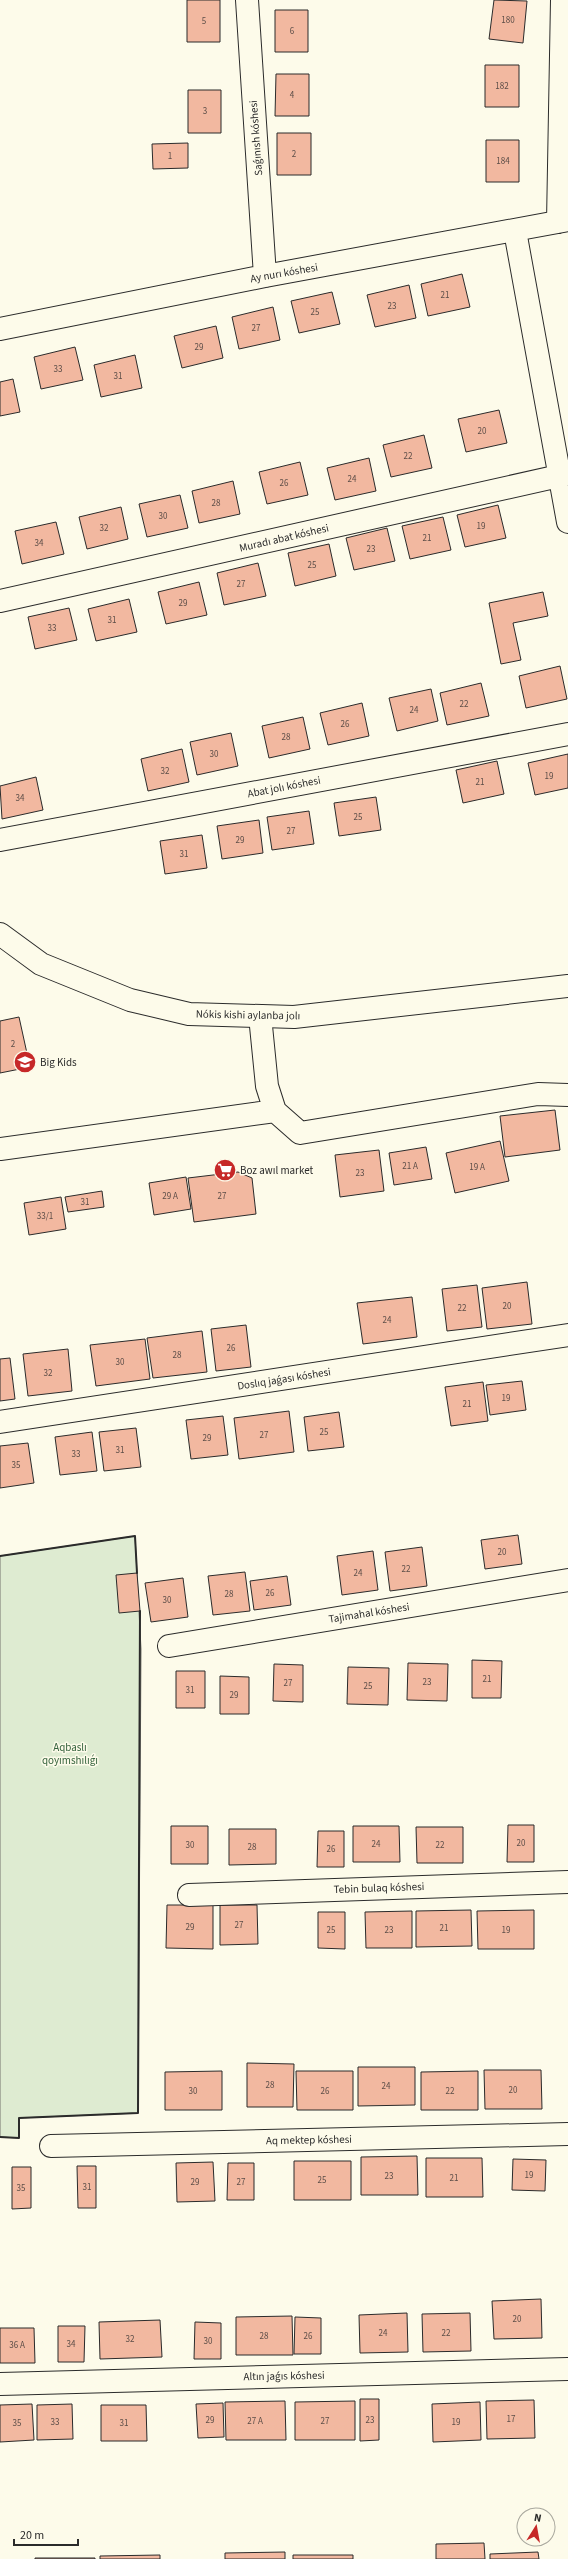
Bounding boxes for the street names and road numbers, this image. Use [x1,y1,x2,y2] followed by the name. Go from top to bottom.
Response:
[246,100,266,176] street label: Saǵınısh kóshesi
[249,260,319,286] street label: Ay nurı kóshesi
[238,520,330,556] street label: Muradı abat kóshesi
[246,773,322,801] street label: Abat jolı kóshesi
[196,1007,300,1023] street label: Nókis kishi aylanba jolı
[236,1364,332,1394] street label: Doslıq jaǵası kóshesi
[327,1599,411,1627] street label: Tajimahal kóshesi
[333,1879,425,1897] street label: Tebin bulaq kóshesi
[266,2132,352,2148] street label: Aq mektep kóshesi
[243,2368,325,2384] street label: Altın jaǵıs kóshesi

